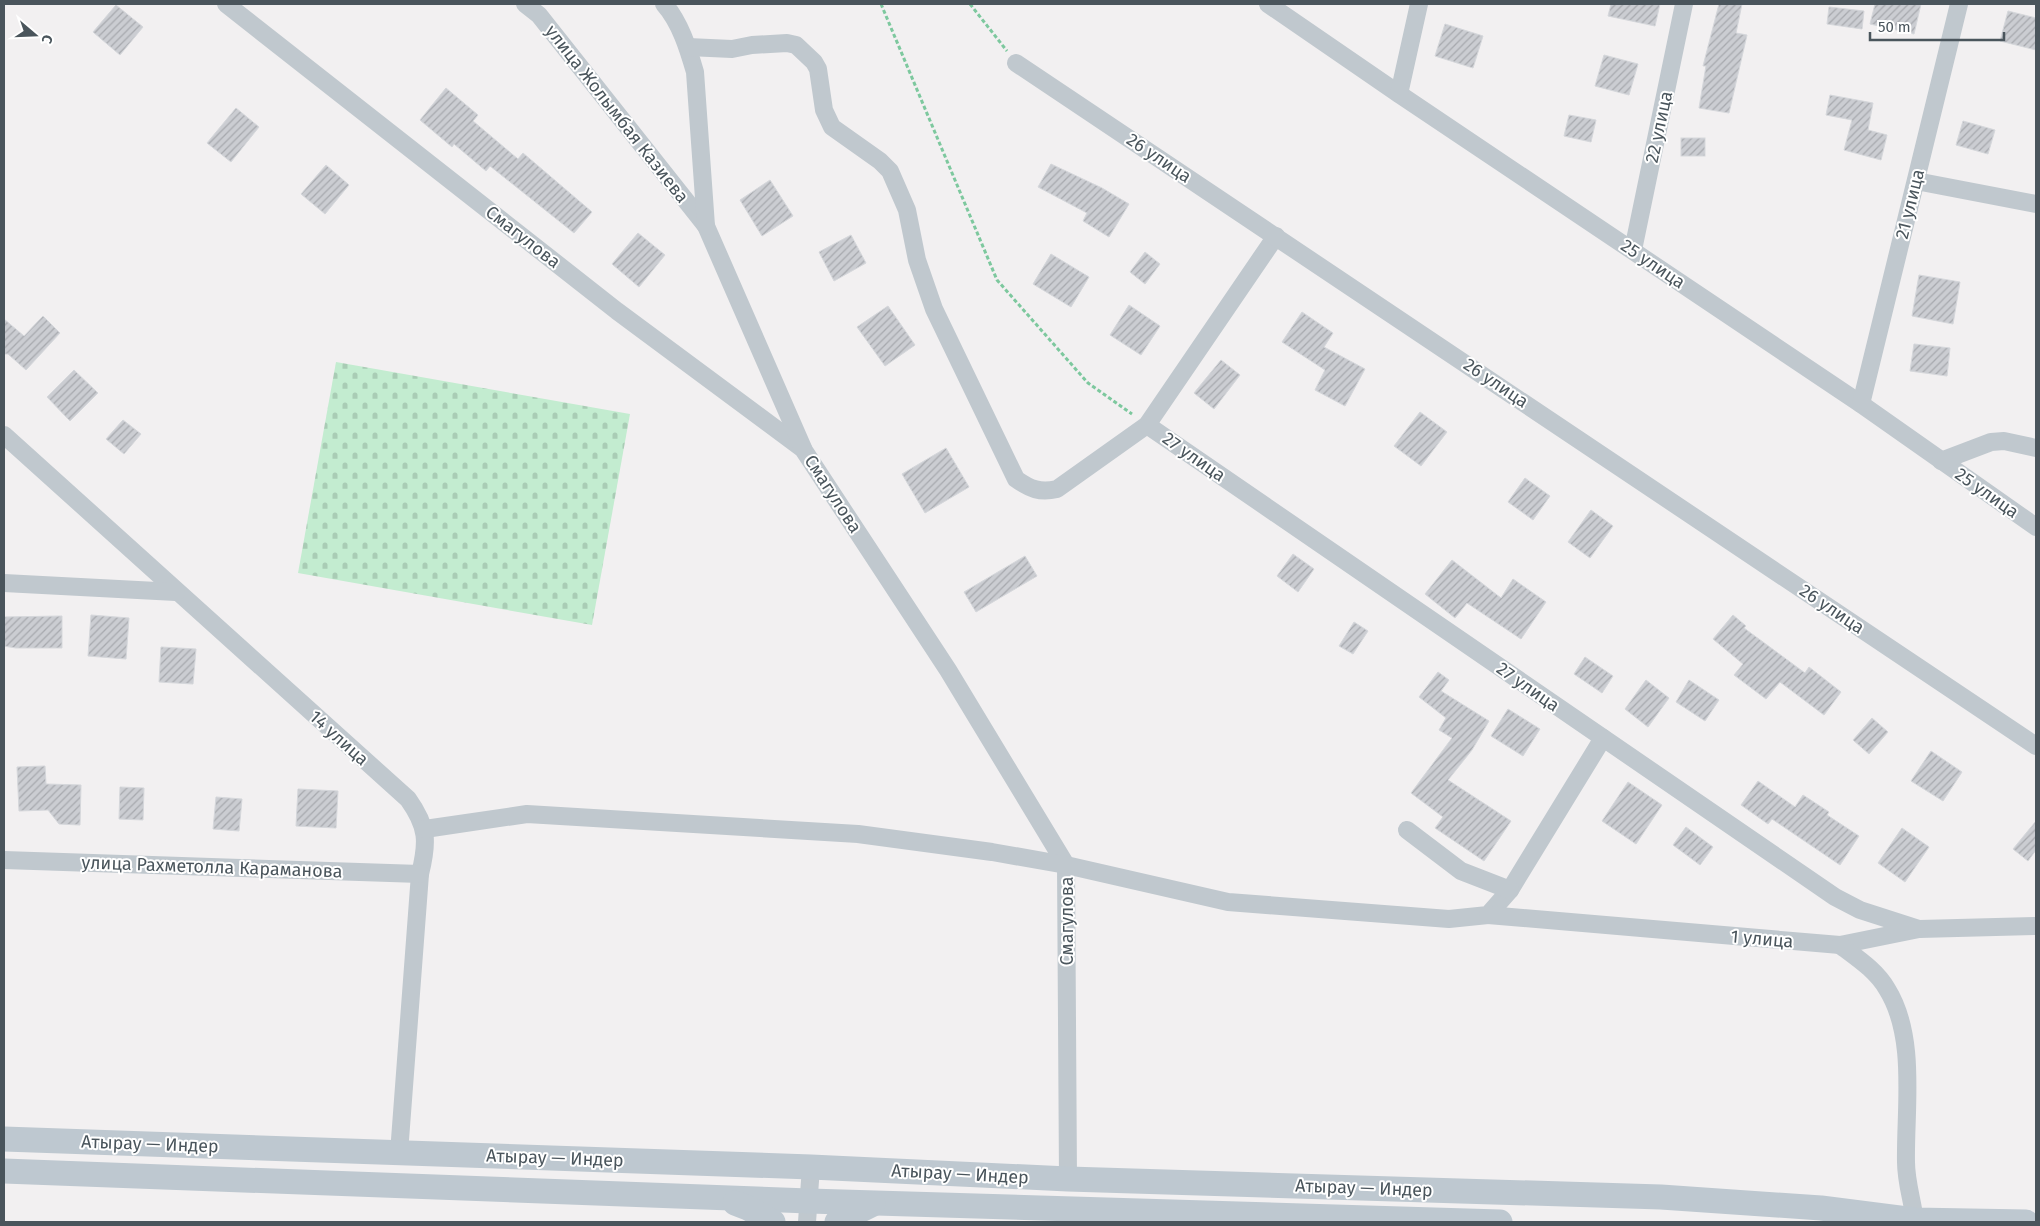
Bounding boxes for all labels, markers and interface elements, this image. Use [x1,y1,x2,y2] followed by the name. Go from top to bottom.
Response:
[10,10,60,60] north arrow
[1870,10,2004,42] scale bar
[1878,18,1911,36] text: 50 m
[541,21,693,207] street label: улица Жолымбая Казиева
[37,32,56,46] text: С
[1641,89,1677,165] street label: 22 улица
[1122,128,1196,188] street label: 26 улица
[1891,167,1929,241] street label: 21 улица
[481,201,565,273] street label: Смагулова
[1617,235,1689,293] street label: 25 улица
[1459,353,1533,413] street label: 26 улица
[1158,427,1230,487] street label: 27 улица
[800,451,866,537] street label: Смагулова
[1951,463,2023,523] street label: 25 улица
[1795,579,1869,639] street label: 26 улица
[1492,657,1564,717] street label: 27 улица
[305,706,373,770] street label: 14 улица
[81,851,343,883] street label: улица Рахметолла Караманова
[1056,877,1078,965] street label: Смагулова
[1730,925,1794,953] street label: 1 улица
[81,1131,219,1157] street label: Атырау — Индер
[486,1145,624,1171] street label: Атырау — Индер
[891,1159,1029,1189] street label: Атырау — Индер
[1295,1175,1433,1201] street label: Атырау — Индер

